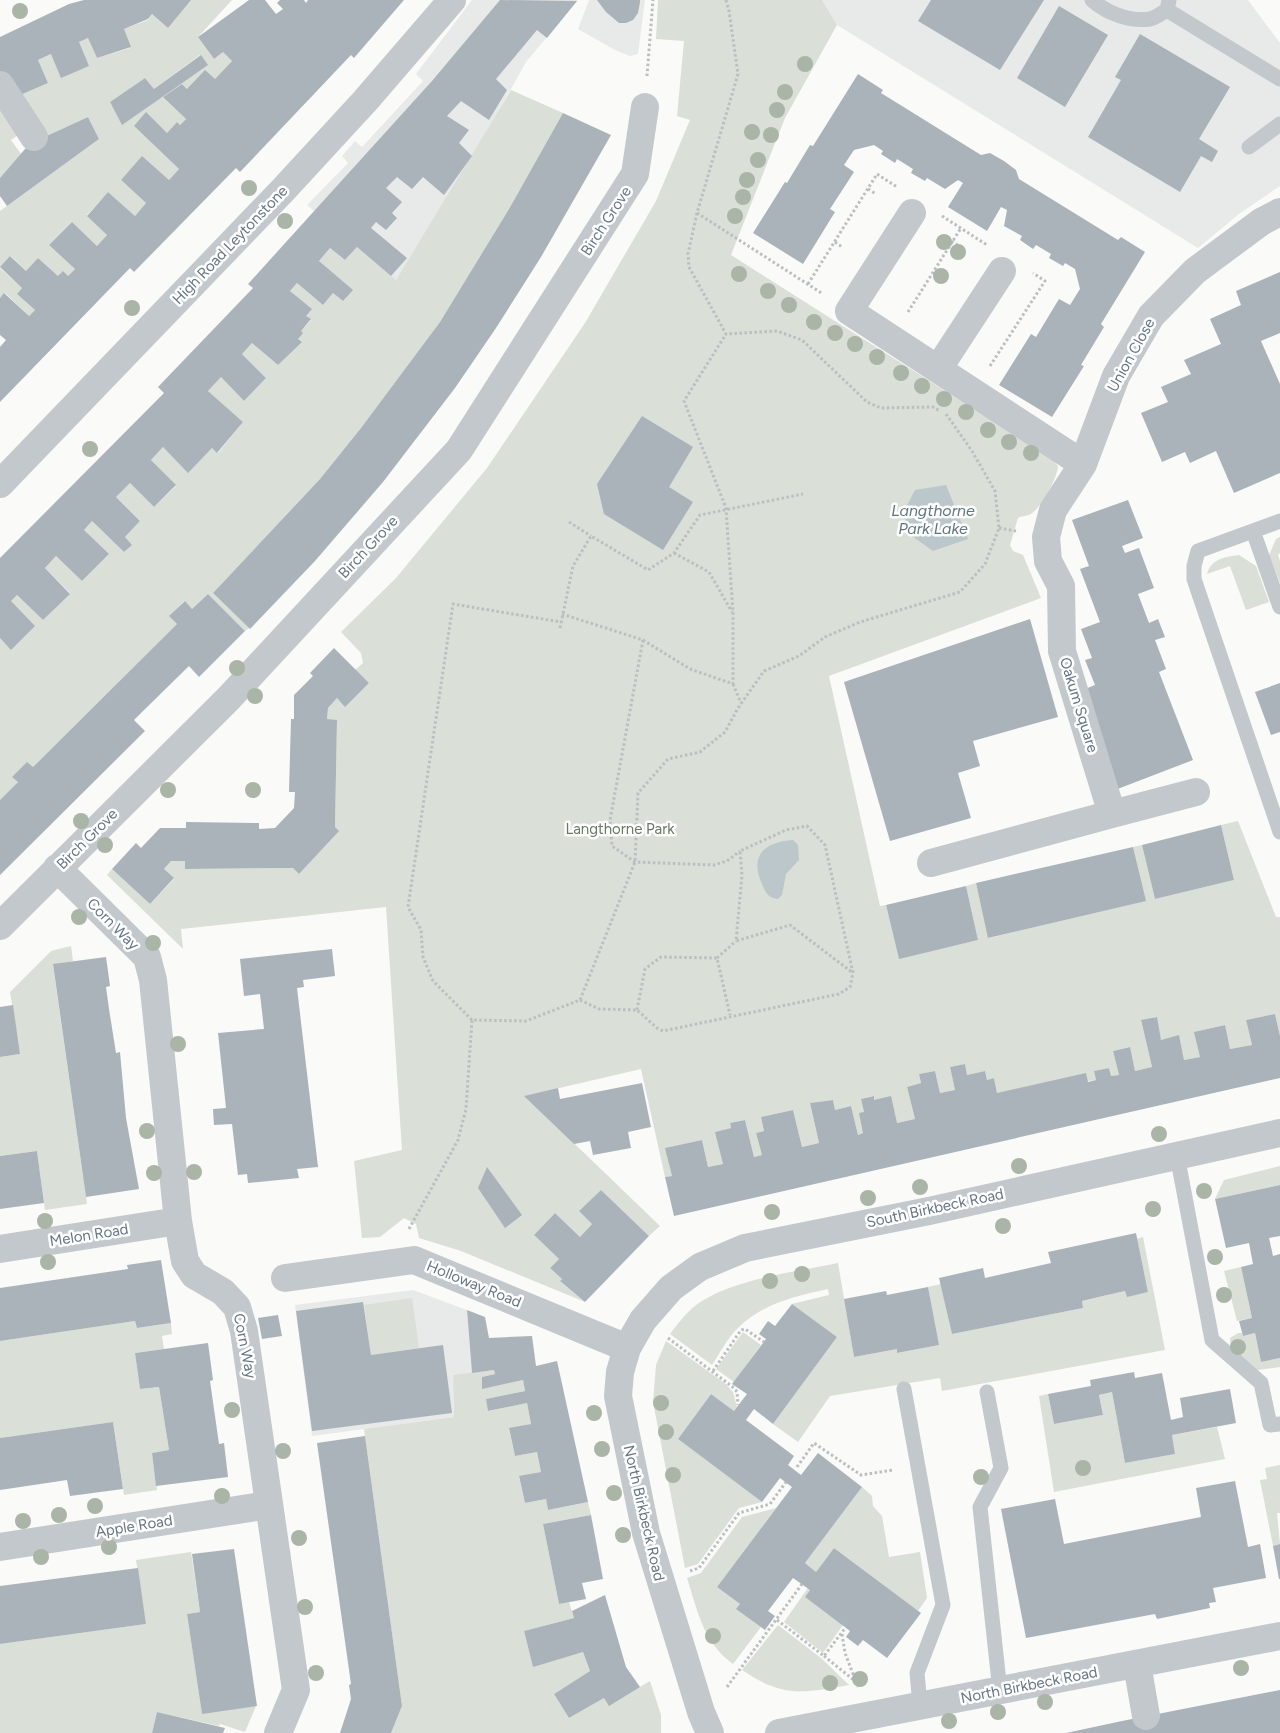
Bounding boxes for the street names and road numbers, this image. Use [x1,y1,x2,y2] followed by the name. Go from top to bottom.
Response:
[169,182,291,308] street label: High Road Leytonstone
[577,183,635,259] street label: Birch Grove
[1103,315,1159,395] street label: Union Close
[335,512,401,582] street label: Birch Grove
[1056,655,1102,755] street label: Oakum Square
[53,805,121,873] street label: Birch Grove
[83,894,143,954] street label: Corn Way
[865,1185,1005,1231] street label: South Birkbeck Road
[48,1220,130,1250] street label: Melon Road
[424,1257,524,1311] street label: Holloway Road
[230,1312,260,1380] street label: Corn Way
[620,1443,668,1583] street label: North Birkbeck Road
[94,1511,174,1541] street label: Apple Road
[959,1663,1099,1707] street label: North Birkbeck Road

